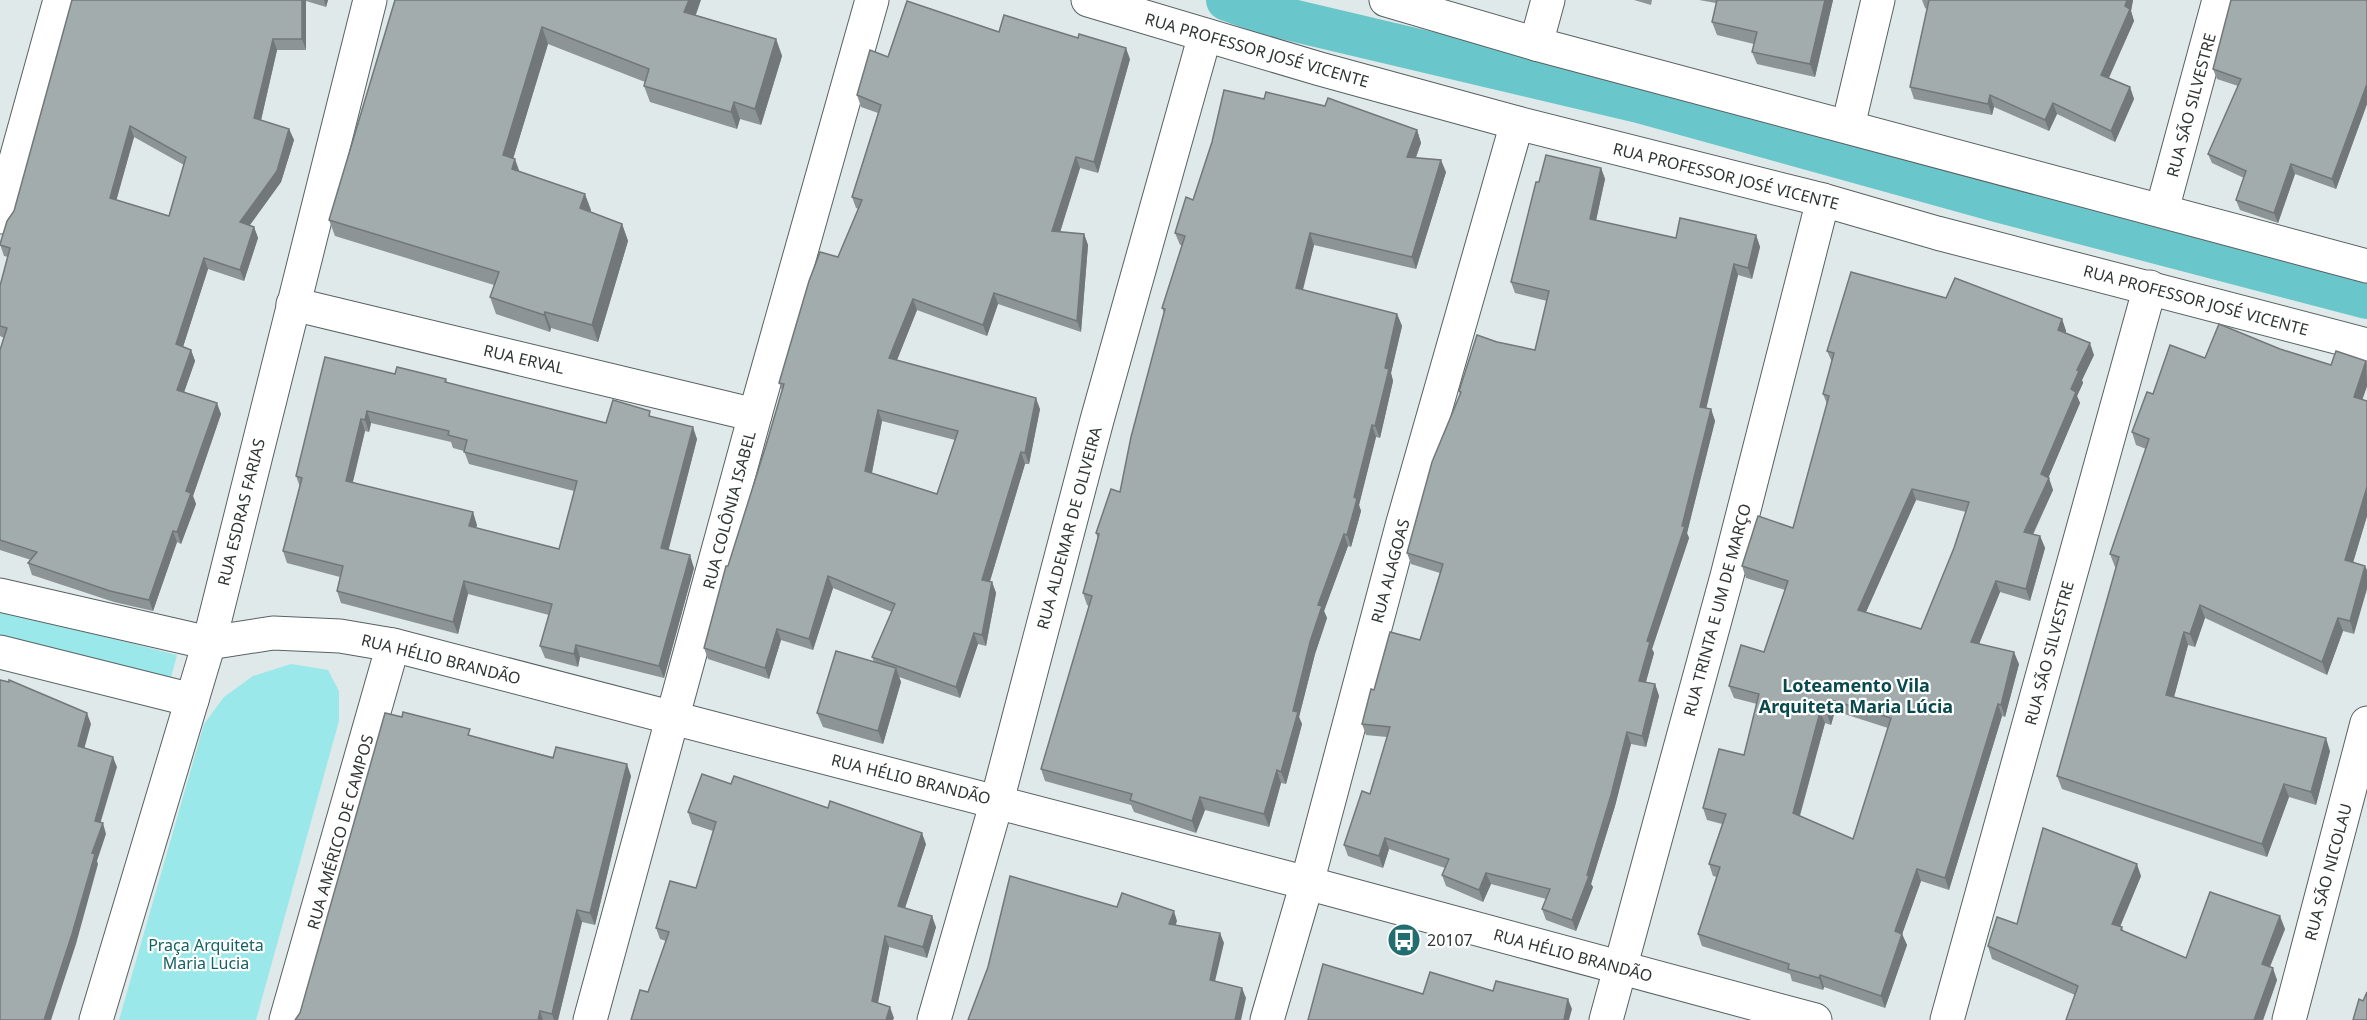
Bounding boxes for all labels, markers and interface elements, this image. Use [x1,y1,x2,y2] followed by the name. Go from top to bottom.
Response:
[1142,7,1372,93] street label: RUA PROFESSOR JOSÉ VICENTE
[2161,30,2221,180] street label: RUA SÃO SILVESTRE
[1611,137,1841,215] street label: RUA PROFESSOR JOSÉ VICENTE
[2081,259,2311,341] street label: RUA PROFESSOR JOSÉ VICENTE
[481,339,567,379] street label: RUA ERVAL
[1031,423,1107,632] street label: RUA ALDEMAR DE OLIVEIRA
[697,429,761,591] street label: RUA COLÔNIA ISABEL
[212,436,270,588] street label: RUA ESDRAS FARIAS
[1678,501,1756,719] street label: RUA TRINTA E UM DE MARÇO
[1365,516,1415,626] street label: RUA ALAGOAS
[2019,578,2079,728] street label: RUA SÃO SILVESTRE
[359,629,523,689] street label: RUA HÉLIO BRANDÃO
[1759,673,1953,718] district label: Loteamento Vila Arquiteta Maria Lúcia
[302,732,378,932] street label: RUA AMÉRICO DE CAMPOS
[829,749,993,809] street label: RUA HÉLIO BRANDÃO
[2299,801,2357,943] street label: RUA SÃO NICOLAU
[1386,922,1422,958] bus stop icon: 20107
[1491,923,1655,987] street label: RUA HÉLIO BRANDÃO
[1427,929,1473,951] place label: 20107
[148,934,264,974] park label: Praça Arquiteta Maria Lucia

